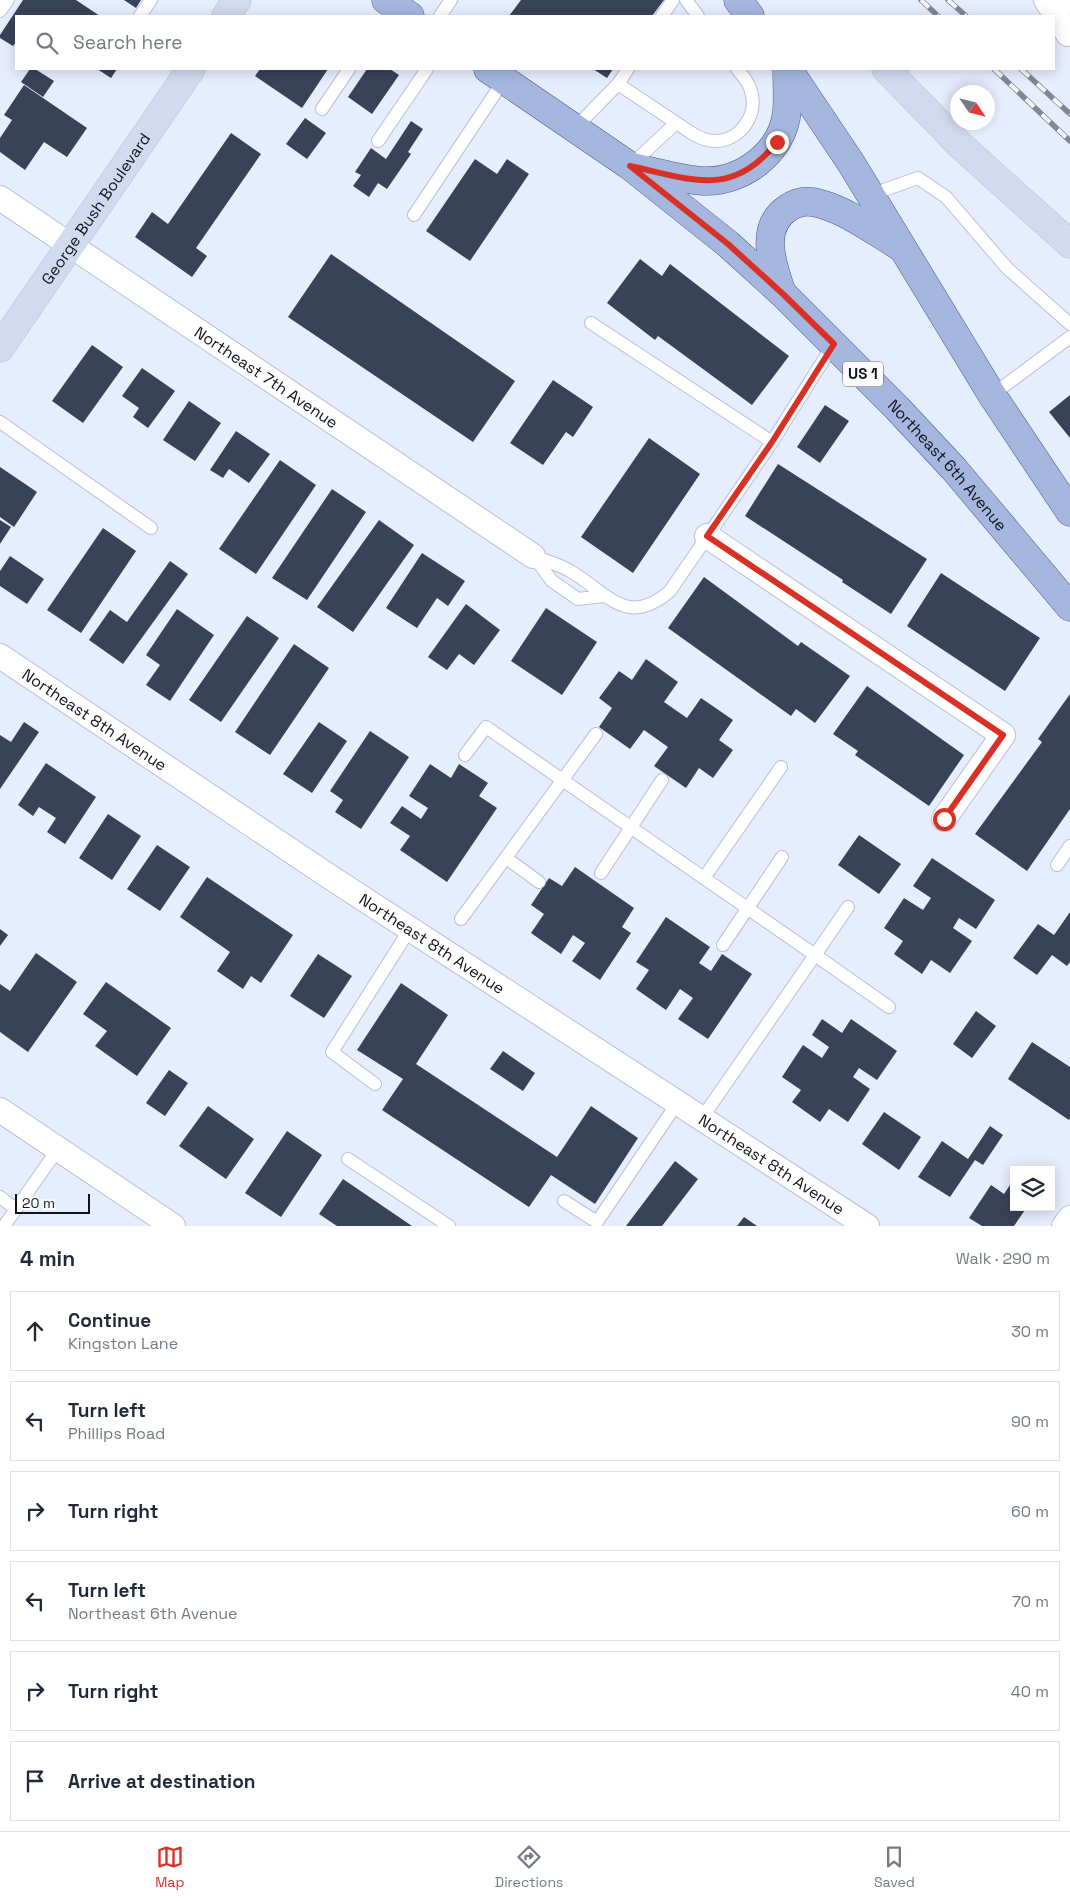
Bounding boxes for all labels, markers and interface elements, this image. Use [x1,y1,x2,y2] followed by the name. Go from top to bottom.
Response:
[15,15,1055,70] search box
[33,29,61,57] icon: search
[73,30,183,55] text: Search here
[950,85,995,130] north arrow
[37,129,155,289] street label: George Bush Boulevard
[766,131,789,154] route end
[190,322,342,433] street label: Northeast 7th Avenue
[843,362,883,386] road number: US 1
[883,395,1012,535] street label: Northeast 6th Avenue
[18,664,171,776] street label: Northeast 8th Avenue
[933,808,956,831] route start
[355,889,509,999] street label: Northeast 8th Avenue
[695,1109,848,1220] street label: Northeast 8th Avenue
[1010,1166,1055,1211] map controls
[1010,1166,1055,1211] button: layers
[15,1191,90,1214] scale bar
[22,1194,55,1212] text: 20 m
[20,1245,75,1272] text: 4 min
[956,1248,1050,1269] text: Walk · 290 m
[68,1308,151,1333] text: Continue
[21,1317,49,1345] icon: ahead
[1011,1321,1049,1342] text: 30 m
[68,1333,178,1354] text: Kingston Lane
[68,1398,146,1423] text: Turn left
[21,1407,49,1435] icon: left
[1011,1411,1049,1432] text: 90 m
[68,1423,165,1444] text: Phillips Road
[21,1497,49,1525] icon: right
[68,1499,158,1524] text: Turn right
[1011,1501,1049,1522] text: 60 m
[68,1578,146,1603] text: Turn left
[21,1587,49,1615] icon: left
[1012,1591,1049,1612] text: 70 m
[68,1603,237,1624] text: Northeast 6th Avenue
[21,1677,49,1705] icon: right
[68,1679,158,1704] text: Turn right
[1011,1681,1049,1702] text: 40 m
[21,1767,49,1795] icon: arrive
[68,1769,256,1794] text: Arrive at destination
[155,1843,184,1891] tab: Map
[495,1843,563,1891] tab: Directions
[874,1843,915,1891] tab: Saved

